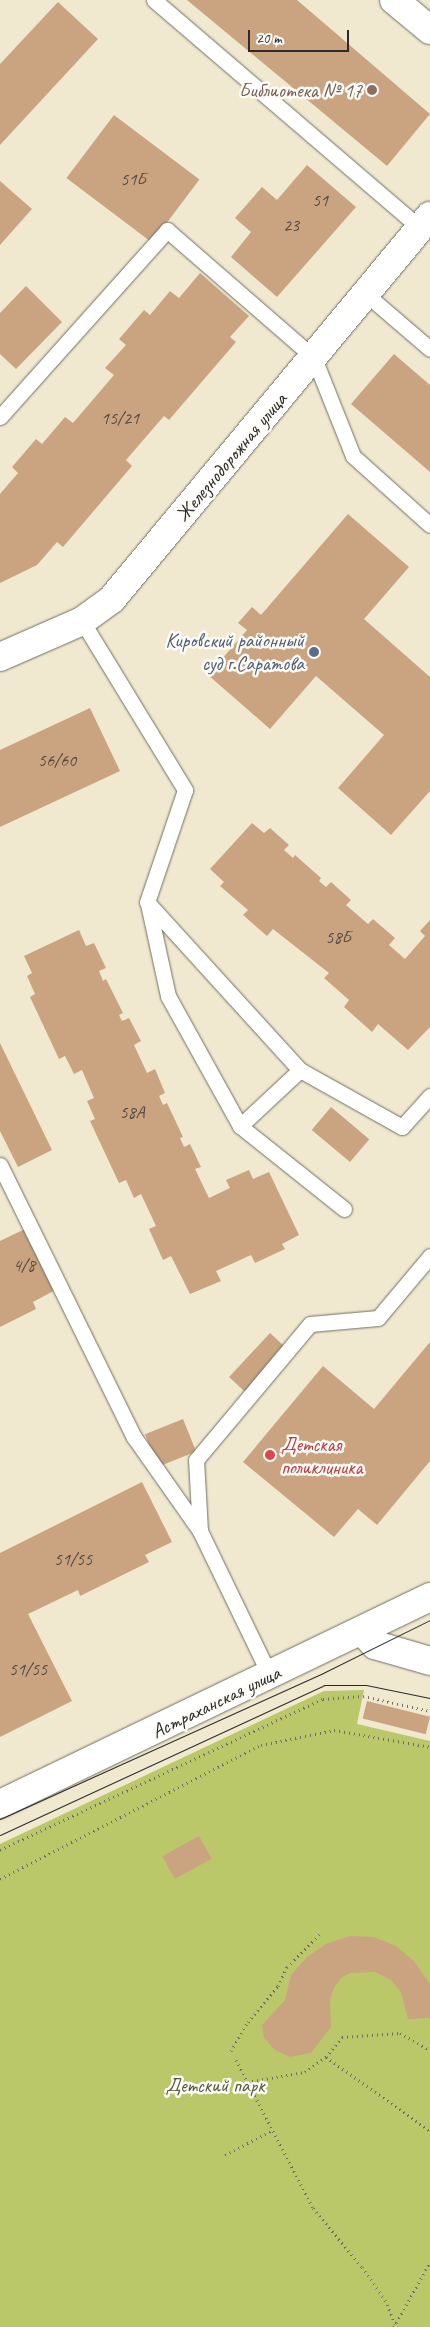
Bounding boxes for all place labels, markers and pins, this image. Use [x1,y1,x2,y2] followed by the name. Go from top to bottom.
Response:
[239,78,362,102] place label: Библиотека № 17
[366,84,378,96] marker: Библиотека № 17
[165,628,304,675] place label: Кировский районный суд г.Саратова
[308,646,320,658] marker: Кировский районный суд г.Саратова
[281,1432,362,1479] place label: Детская поликлиника
[263,1448,277,1462] marker: Детская поликлиника

